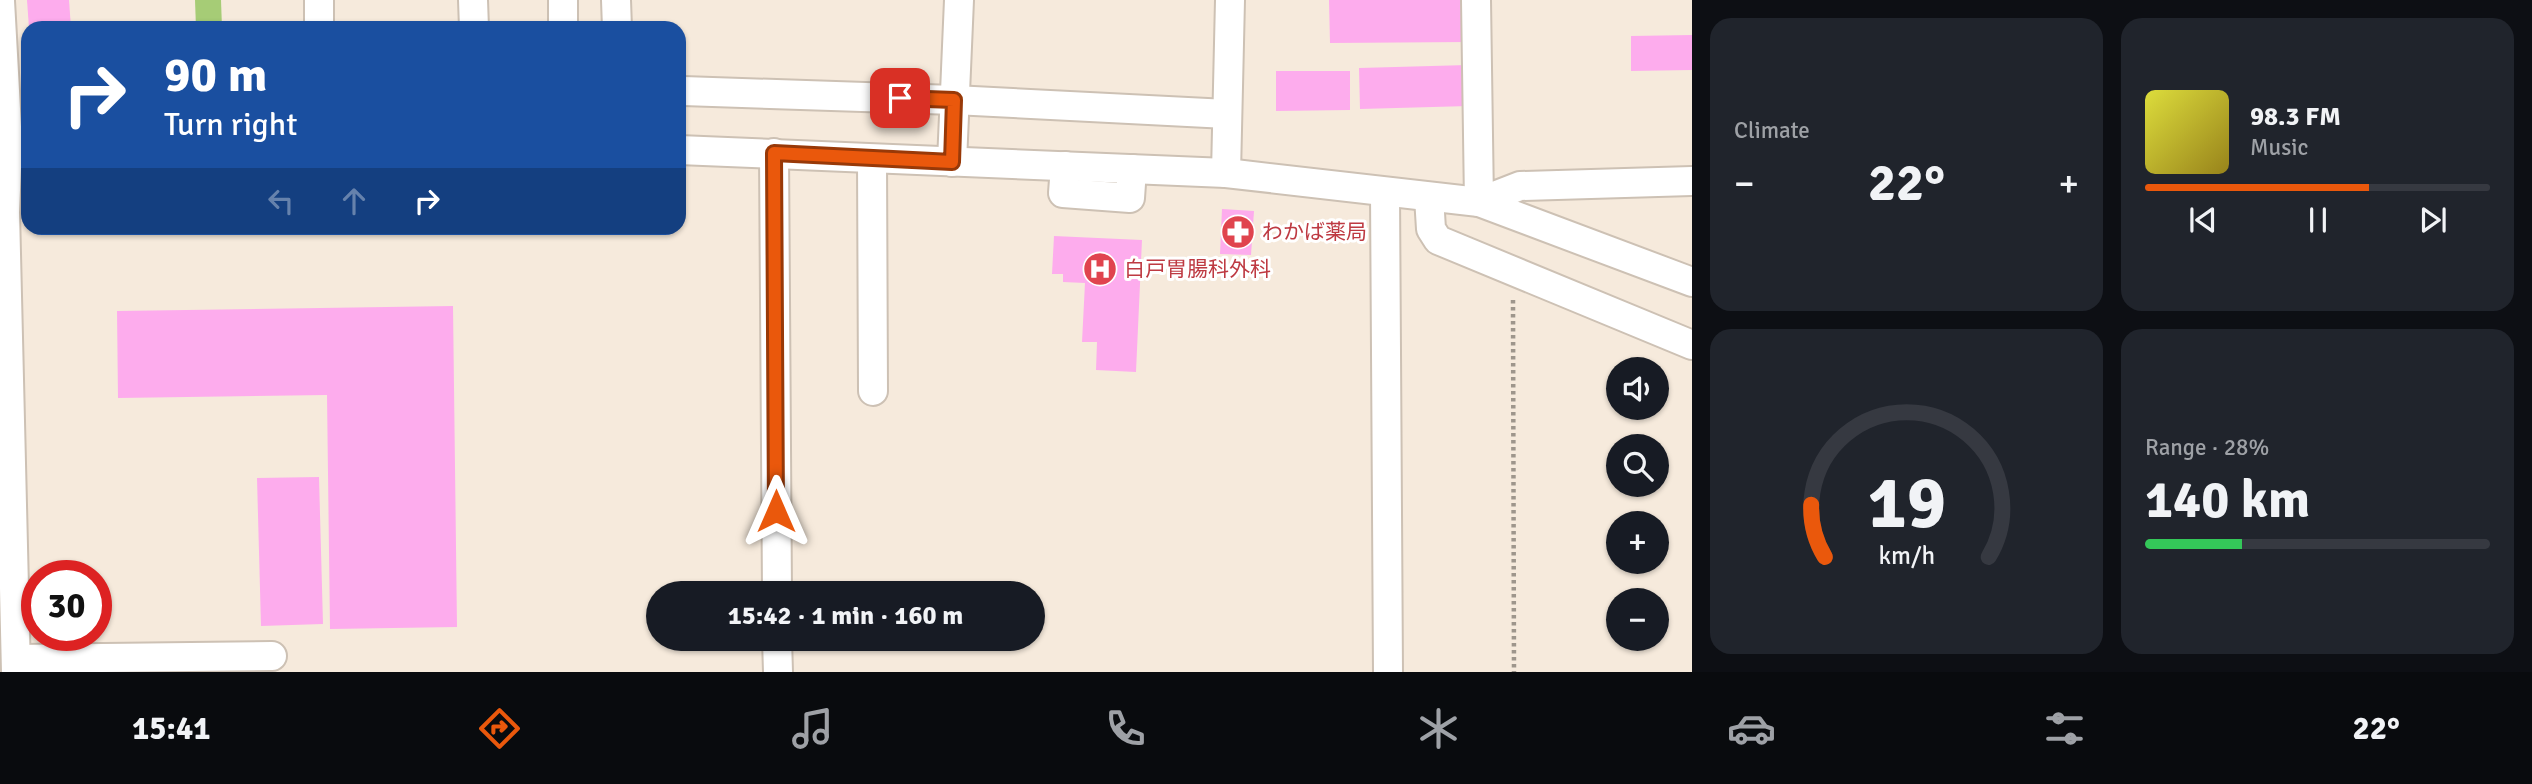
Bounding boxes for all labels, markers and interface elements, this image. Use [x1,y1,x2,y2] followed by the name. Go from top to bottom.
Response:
[164,45,267,105] text: 90 m
[49,49,140,140] icon: right
[870,68,930,128] pin
[881,79,919,117] icon: arrive
[2250,101,2341,133] text: 98.3 FM
[164,105,297,144] text: Turn right
[1734,116,1810,145] text: Climate
[2250,133,2308,162] text: Music
[1868,151,1945,215] text: 22°
[1734,160,1755,207] text: −
[2058,160,2079,207] text: +
[262,182,300,220] icon: left
[335,182,373,220] icon: ahead
[408,182,446,220] icon: right
[2184,201,2222,239] icon: previous
[2299,201,2337,239] icon: pause
[2414,201,2452,239] icon: next
[1219,213,1257,251] pharmacy icon: わかば薬局
[1262,219,1367,245] place label: わかば薬局
[1081,250,1119,288] hospital icon: 白戸胃腸科外科
[1124,256,1271,282] place label: 白戸胃腸科外科
[1606,357,1669,651] map controls
[1606,357,1669,420] button: sound
[2145,433,2269,462] text: Range · 28%
[1606,434,1669,497] button: search
[1867,460,1946,549] text: 19
[2145,468,2310,532] text: 140 km
[739,474,813,548] position arrow
[1606,511,1669,574] button: +
[1878,540,1935,571] text: km/h
[21,560,112,651] speed limit sign: 30
[1606,588,1669,651] button: −
[728,600,963,632] text: 15:42 · 1 min · 160 m
[475,704,524,753] icon: directions
[788,704,837,753] icon: music
[1101,704,1150,753] icon: phone
[1414,704,1463,753] icon: climate
[1727,704,1776,753] icon: car
[2040,704,2089,753] icon: filters
[132,709,211,748] text: 15:41
[2353,709,2400,748] text: 22°

